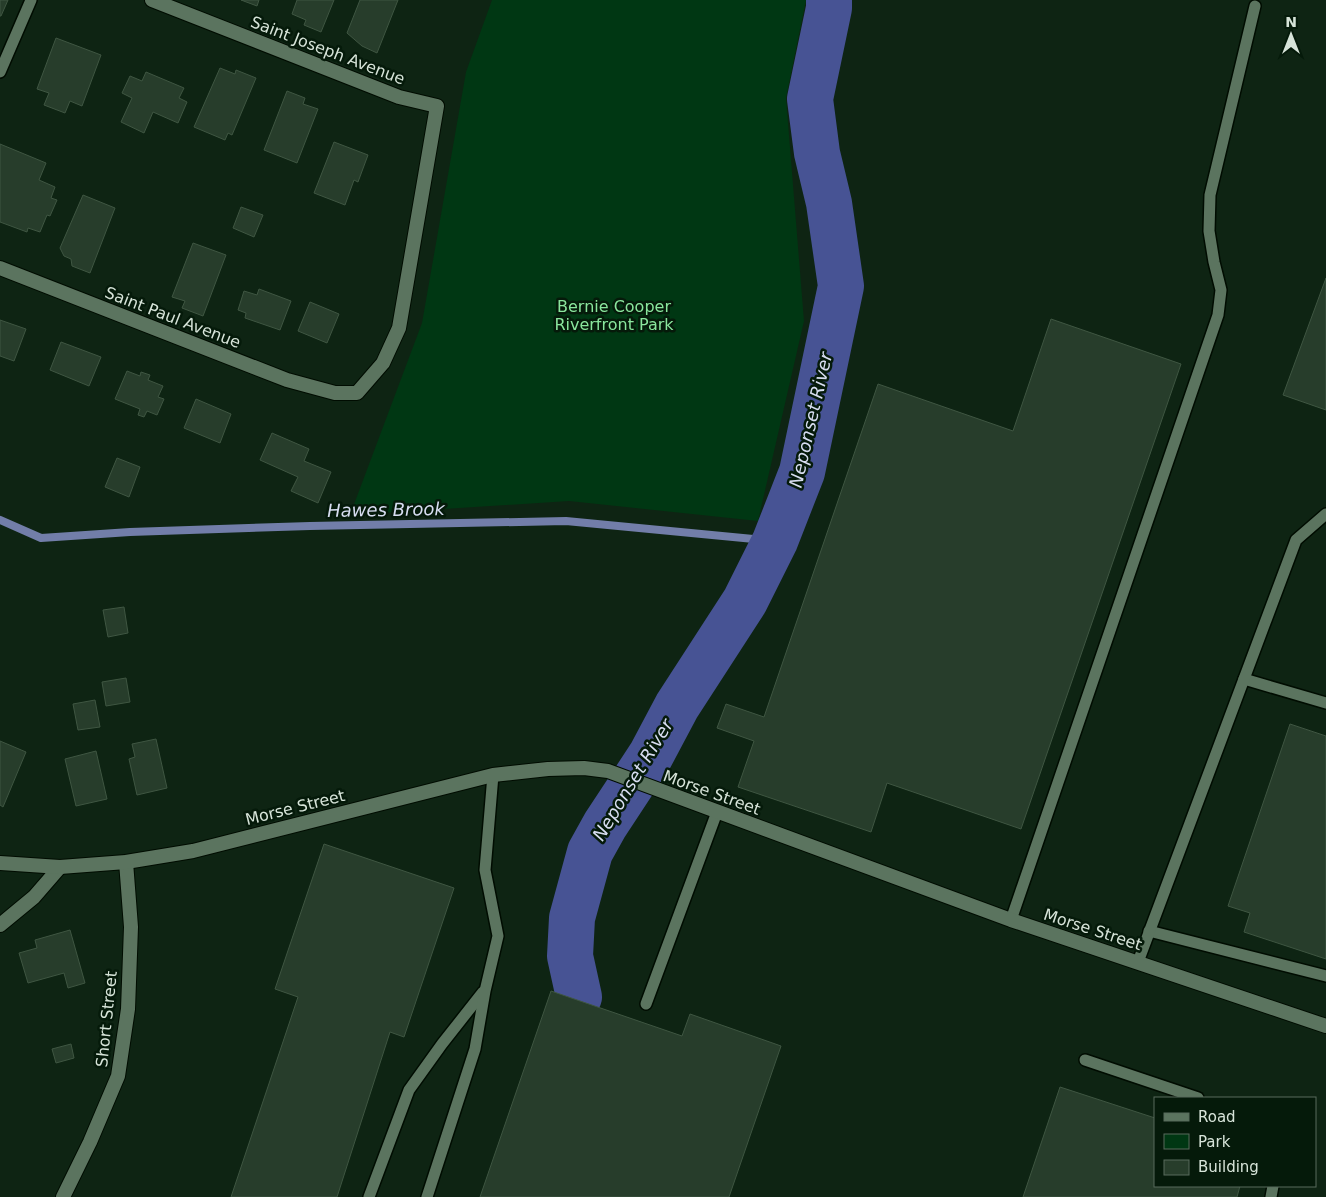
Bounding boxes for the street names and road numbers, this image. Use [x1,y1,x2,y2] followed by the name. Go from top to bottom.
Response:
[248,12,408,89] street label: Saint Joseph Avenue
[102,283,243,352] street label: Saint Paul Avenue
[661,766,763,819] street label: Morse Street
[243,786,347,829] street label: Morse Street
[1041,905,1144,954] street label: Morse Street
[92,970,121,1068] street label: Short Street

